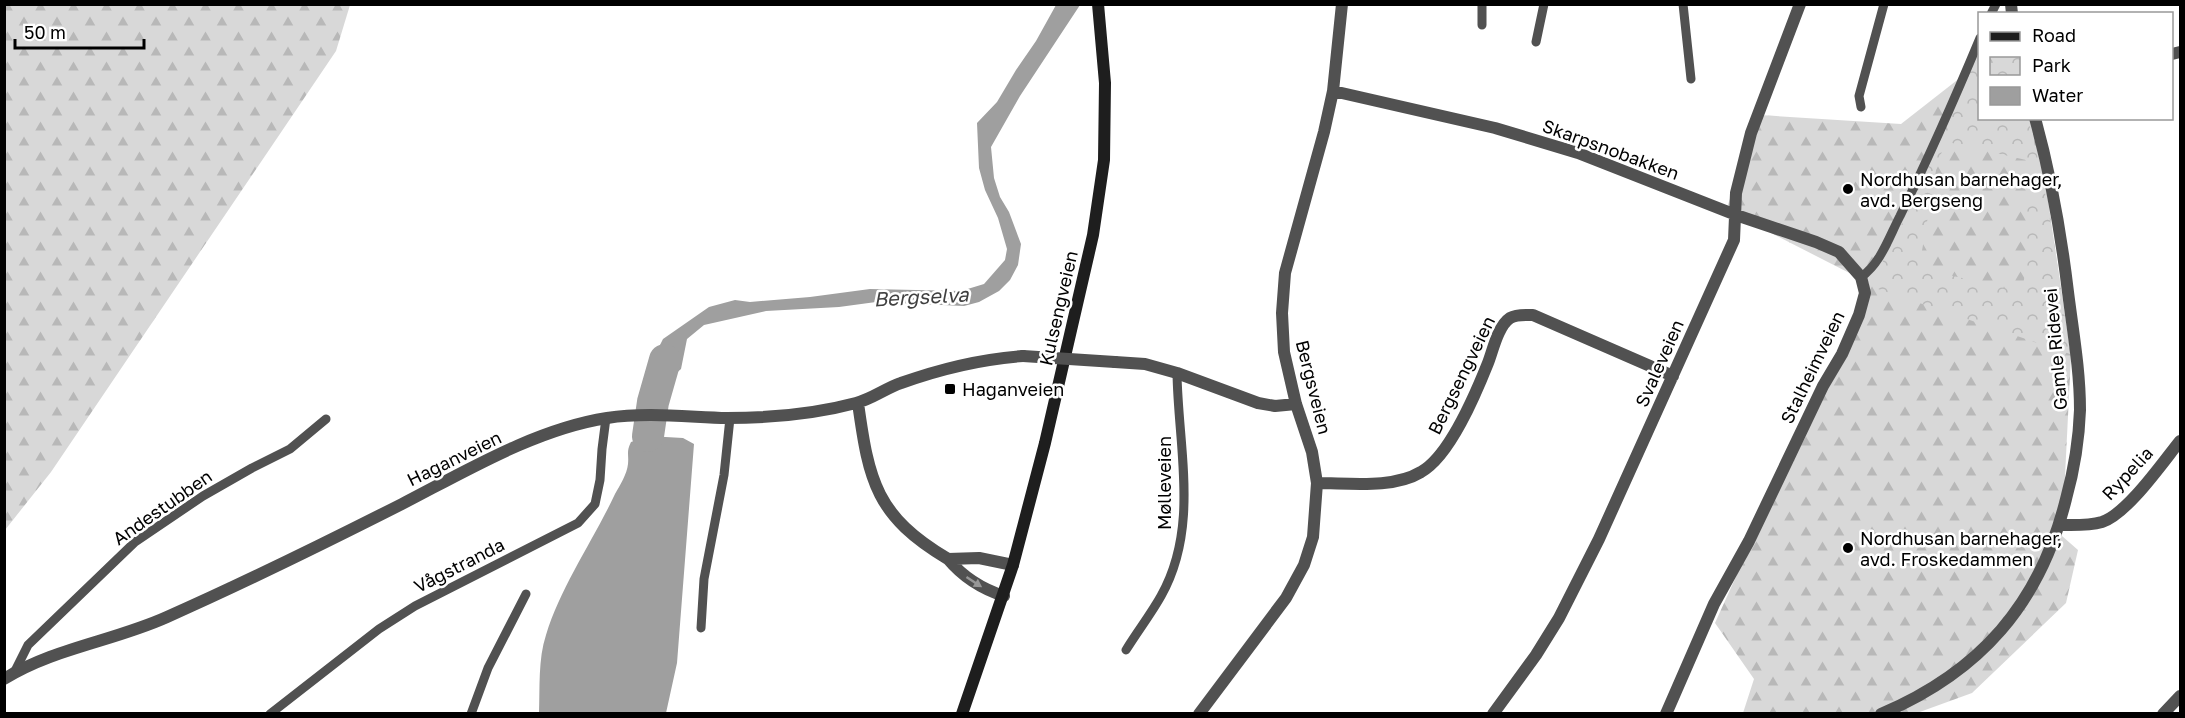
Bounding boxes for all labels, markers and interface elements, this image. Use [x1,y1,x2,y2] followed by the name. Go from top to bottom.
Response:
[15,12,144,50] scale bar
[1978,12,2173,120] legend
[24,21,66,43] text: 50 m
[2032,24,2076,46] text: Road
[2032,54,2071,76] text: Park
[2032,84,2083,106] text: Water
[1540,114,1682,184] street label: Skarpsnobakken
[1860,168,2062,211] place label: Nordhusan barnehager, avd. Bergseng
[1841,182,1855,196] marker: Nordhusan barnehager, avd. Bergseng
[1034,248,1082,368] street label: Kulsengveien
[873,281,970,311] water label: Bergselva
[2039,287,2071,411] street label: Gamle Ridevei
[1775,307,1849,427] street label: Stalheimveien
[1423,312,1499,438] street label: Bergsengveien
[1630,316,1688,410] street label: Svaleveien
[1292,338,1336,436] street label: Bergsveien
[962,378,1064,400] place label: Haganveien
[943,382,957,396] marker: Haganveien
[403,426,505,490] street label: Haganveien
[1153,436,1175,530] street label: Mølleveien
[2097,442,2157,504] street label: Rypelia
[108,465,216,549] street label: Andestubben
[1860,527,2062,570] place label: Nordhusan barnehager, avd. Froskedammen
[410,533,508,597] street label: Vågstranda
[1841,541,1855,555] marker: Nordhusan barnehager, avd. Froskedammen
[966,576,982,587] one-way arrow

